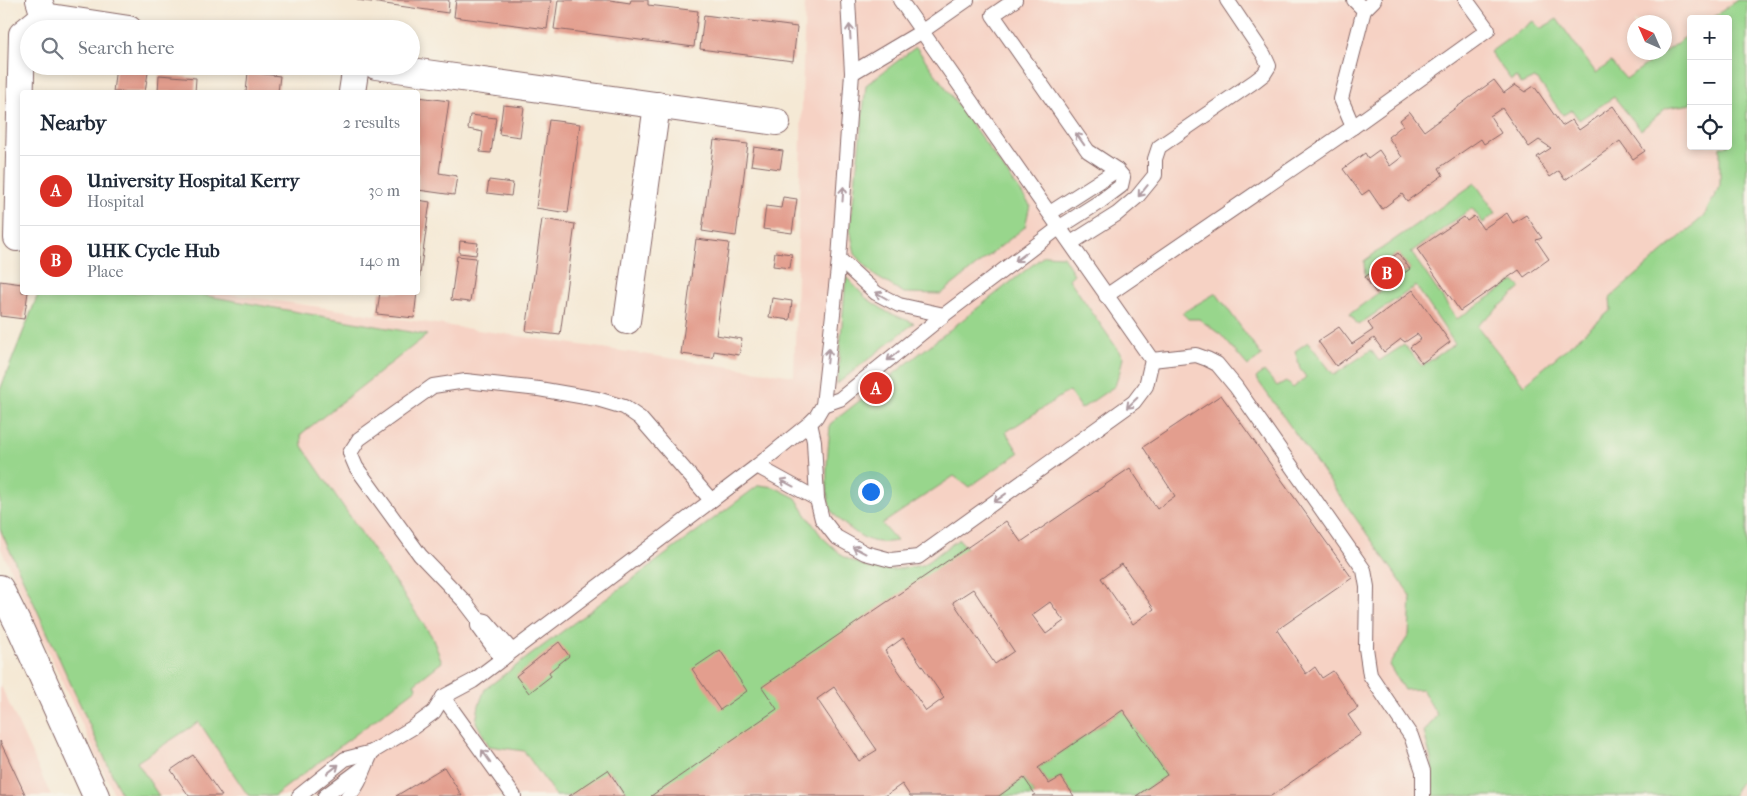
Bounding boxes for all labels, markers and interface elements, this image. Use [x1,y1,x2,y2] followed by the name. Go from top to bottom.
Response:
[1627,15,1672,60] north arrow
[1687,15,1732,150] map controls
[1687,15,1732,60] button: +
[20,20,420,75] search box
[845,25,854,41] one-way arrow
[38,34,66,62] icon: search
[78,37,174,59] text: Search here
[1687,60,1732,105] button: −
[1687,105,1732,150] button: locate
[40,111,106,135] text: Nearby
[343,113,400,132] text: 2 results
[1075,132,1085,146] one-way arrow
[87,170,299,192] text: University Hospital Kerry
[51,181,61,200] text: A
[368,181,400,200] text: 30 m
[1137,184,1148,197] one-way arrow
[839,187,848,203] one-way arrow
[87,192,144,211] text: Hospital
[87,240,220,262] text: UHK Cycle Hub
[51,251,61,270] text: B
[359,251,400,270] text: 140 m
[1015,251,1028,262] one-way arrow
[1371,254,1403,292] pin: B
[87,262,123,281] text: Place
[875,290,889,300] one-way arrow
[823,349,833,365] one-way arrow
[887,351,900,362] one-way arrow
[860,369,892,407] pin: A
[1126,397,1138,409] one-way arrow
[780,477,795,487] one-way arrow
[858,479,884,505] your location
[994,492,1007,503] one-way arrow
[852,545,867,554] one-way arrow
[481,749,491,763] one-way arrow
[326,763,339,774] one-way arrow

